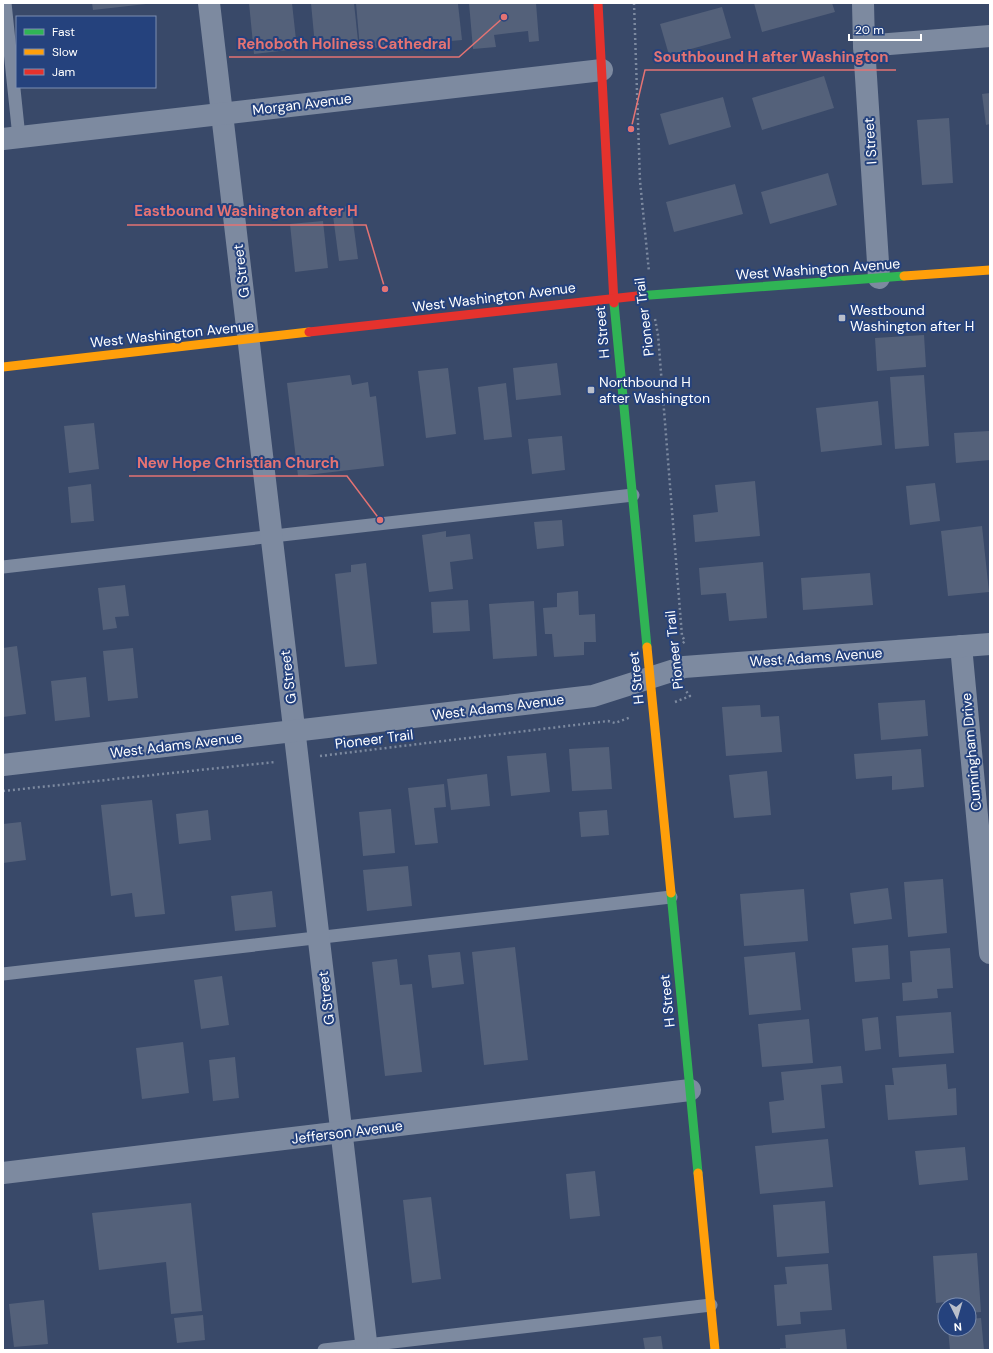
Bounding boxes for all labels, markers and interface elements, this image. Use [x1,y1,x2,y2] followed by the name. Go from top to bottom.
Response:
[16,16,156,88] legend
[849,16,921,42] scale bar
[855,22,884,38] text: 20 m
[52,24,75,40] text: Fast
[229,30,459,57] callout: Rehoboth Holiness Cathedral
[237,34,451,54] text: Rehoboth Holiness Cathedral
[645,43,896,70] callout: Southbound H after Washington
[52,44,78,60] text: Slow
[653,47,889,67] text: Southbound H after Washington
[52,64,75,80] text: Jam
[251,89,353,119] street label: Morgan Avenue
[859,117,881,165] street label: I Street
[127,198,366,225] callout: Eastbound Washington after H
[134,201,358,221] text: Eastbound Washington after H
[229,243,253,299] street label: G Street
[735,254,901,284] street label: West Washington Avenue
[630,277,658,357] street label: Pioneer Trail
[411,278,577,316] street label: West Washington Avenue
[850,301,974,335] place label: Westbound Washington after H
[591,305,613,359] street label: H Street
[837,313,847,323] marker: Westbound Washington after H
[89,316,255,352] street label: West Washington Avenue
[599,373,710,407] place label: Northbound H after Washington
[586,385,596,395] marker: Northbound H after Washington
[129,449,347,476] callout: New Hope Christian Church
[137,453,339,473] text: New Hope Christian Church
[661,610,687,690] street label: Pioneer Trail
[749,643,883,671] street label: West Adams Avenue
[276,649,300,705] street label: G Street
[624,651,648,705] street label: H Street
[431,690,565,724] street label: West Adams Avenue
[957,692,985,812] street label: Cunningham Drive
[334,725,414,753] street label: Pioneer Trail
[109,728,243,762] street label: West Adams Avenue
[314,970,338,1026] street label: G Street
[655,974,679,1028] street label: H Street
[290,1116,404,1148] street label: Jefferson Avenue
[937,1297,977,1337] north arrow
[953,1320,962,1334] text: N

